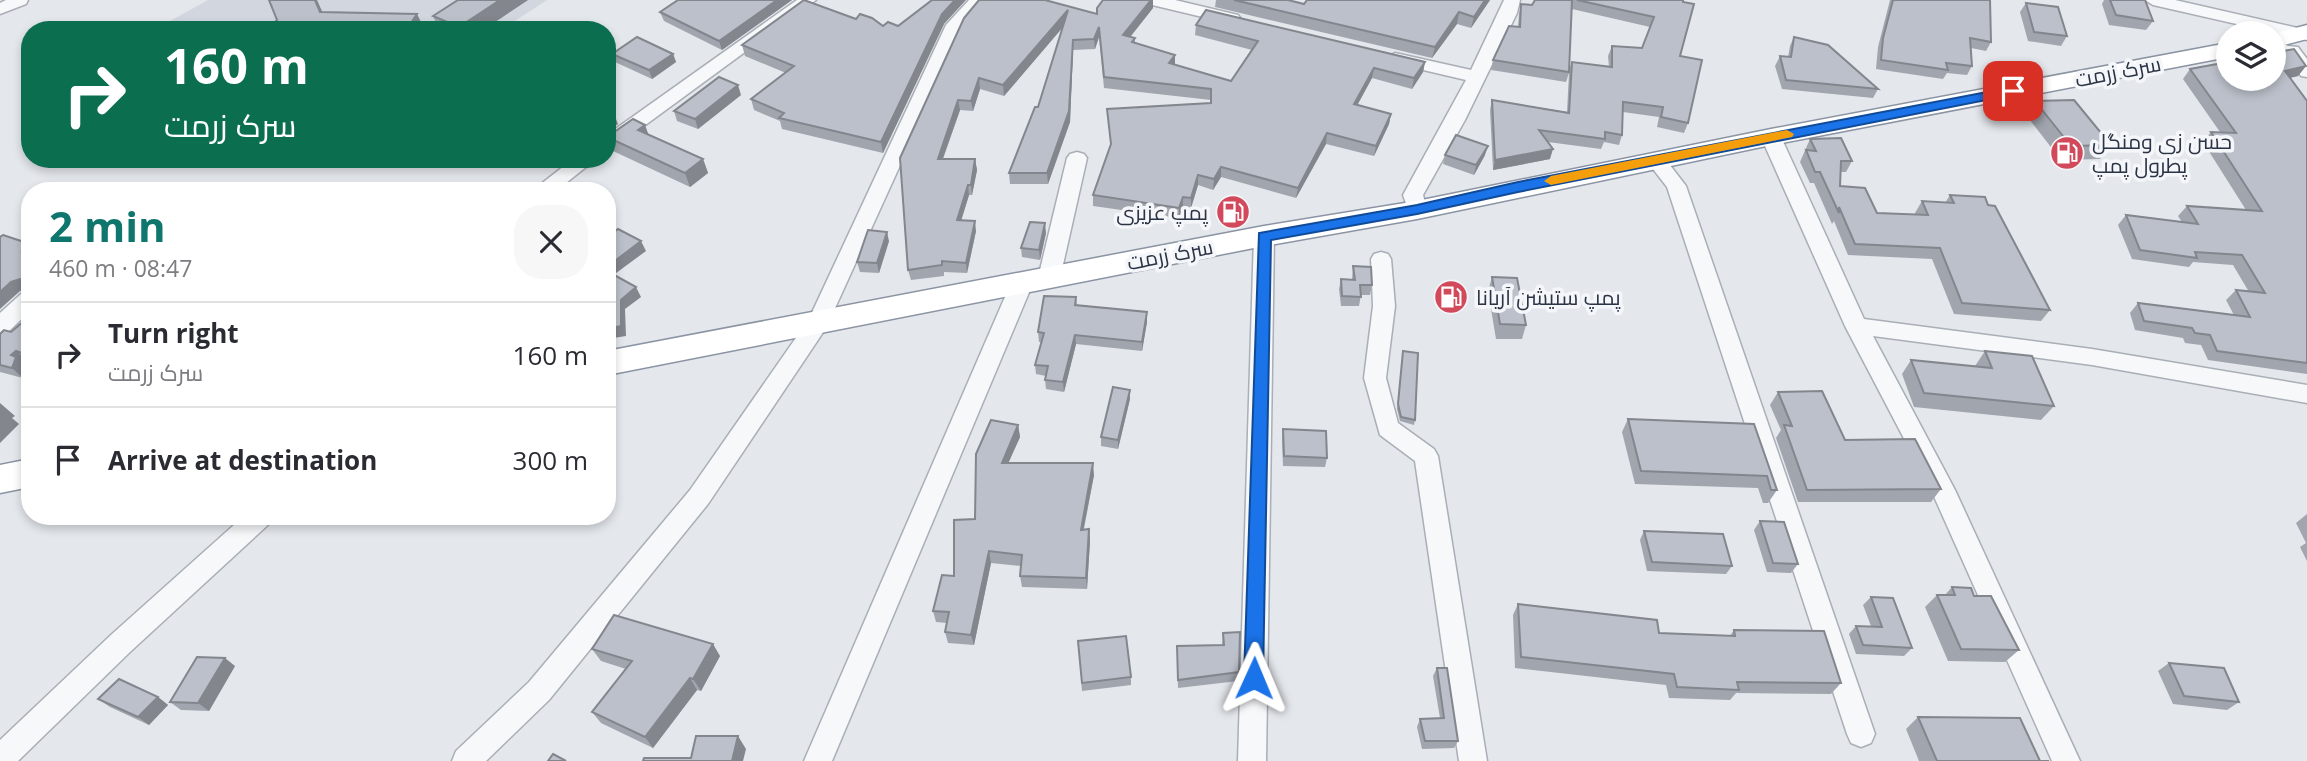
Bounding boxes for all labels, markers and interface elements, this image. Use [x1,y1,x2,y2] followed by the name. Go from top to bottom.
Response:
[2216,21,2286,91] map controls
[2216,21,2286,91] button: layers
[164,32,309,98] text: 160 m
[49,49,140,140] icon: right
[2073,49,2163,93] street label: سرک زرمت
[1983,61,2043,121] pin
[1994,72,2032,110] icon: arrive
[164,103,296,146] text: سرک زرمت
[2092,127,2232,180] place label: حسن زی ومنگل پطرول پمپ
[2048,134,2086,172] fuel station icon: حسن زی ومنگل پطرول پمپ
[1214,193,1252,231] fuel station icon: پمپ عزیزی
[49,197,166,254] text: 2 min
[1116,198,1208,227] place label: پمپ عزیزی
[514,205,588,279] button: close
[1125,232,1215,276] street label: سرک زرمت
[49,252,192,284] text: 460 m · 08:47
[1432,278,1470,316] fuel station icon: پمپ ستیشن آریانا
[1476,283,1621,312] place label: پمپ ستیشن آریانا
[108,315,239,351] text: Turn right
[49,336,87,374] icon: right
[513,337,588,373] text: 160 m
[108,356,203,388] text: سرک زرمت
[49,441,87,479] icon: arrive
[108,442,377,478] text: Arrive at destination
[513,442,588,478] text: 300 m
[1217,641,1291,715] position arrow

